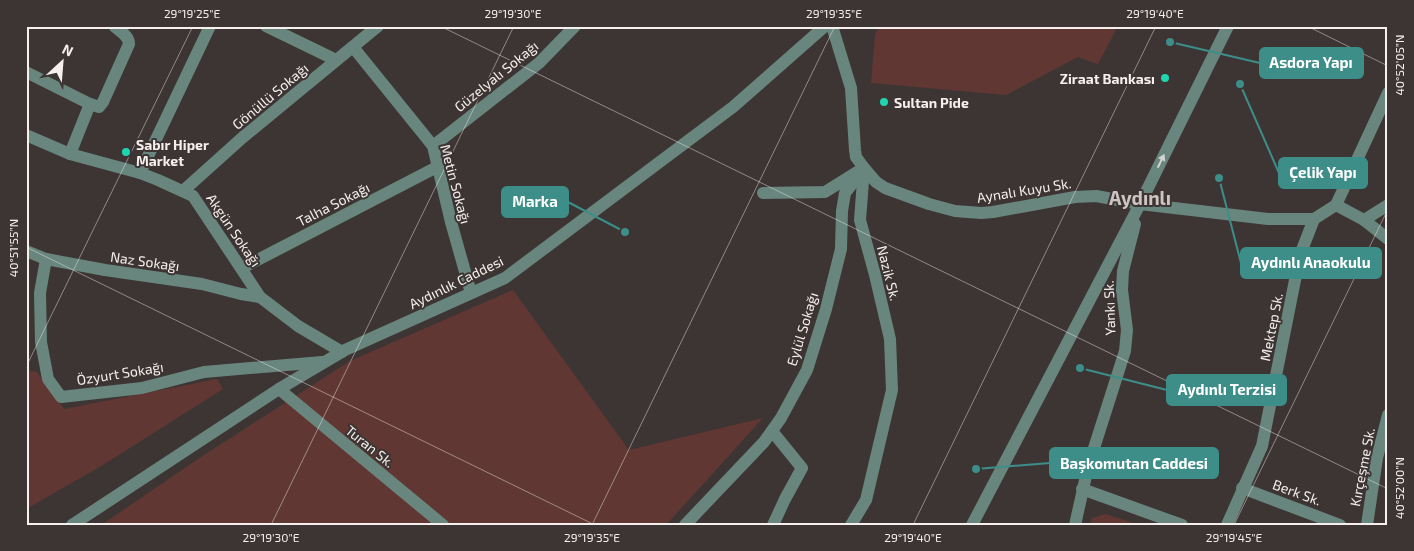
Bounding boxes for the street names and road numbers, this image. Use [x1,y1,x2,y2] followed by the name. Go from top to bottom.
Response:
[451,37,541,115] street label: Güzelyalı Sokağı
[228,59,312,133] street label: Gönüllü Sokağı
[437,142,475,226] street label: Metin Sokağı
[976,174,1072,206] street label: Aynalı Kuyu Sk.
[294,178,372,230] street label: Talha Sokağı
[203,190,265,270] street label: Akgün Sokağı
[874,244,904,302] street label: Nazik Sk.
[109,248,181,274] street label: Naz Sokağı
[406,252,506,312] street label: Aydınlık Caddesi
[1100,280,1118,336] street label: Yankı Sk.
[783,290,821,368] street label: Eylül Sokağı
[1256,291,1286,363] street label: Mektep Sk.
[75,358,165,388] street label: Özyurt Sokağı
[342,421,398,471] street label: Turan Sk.
[1346,426,1379,508] street label: Kırçeşme Sk.
[1271,475,1323,509] street label: Berk Sk.

